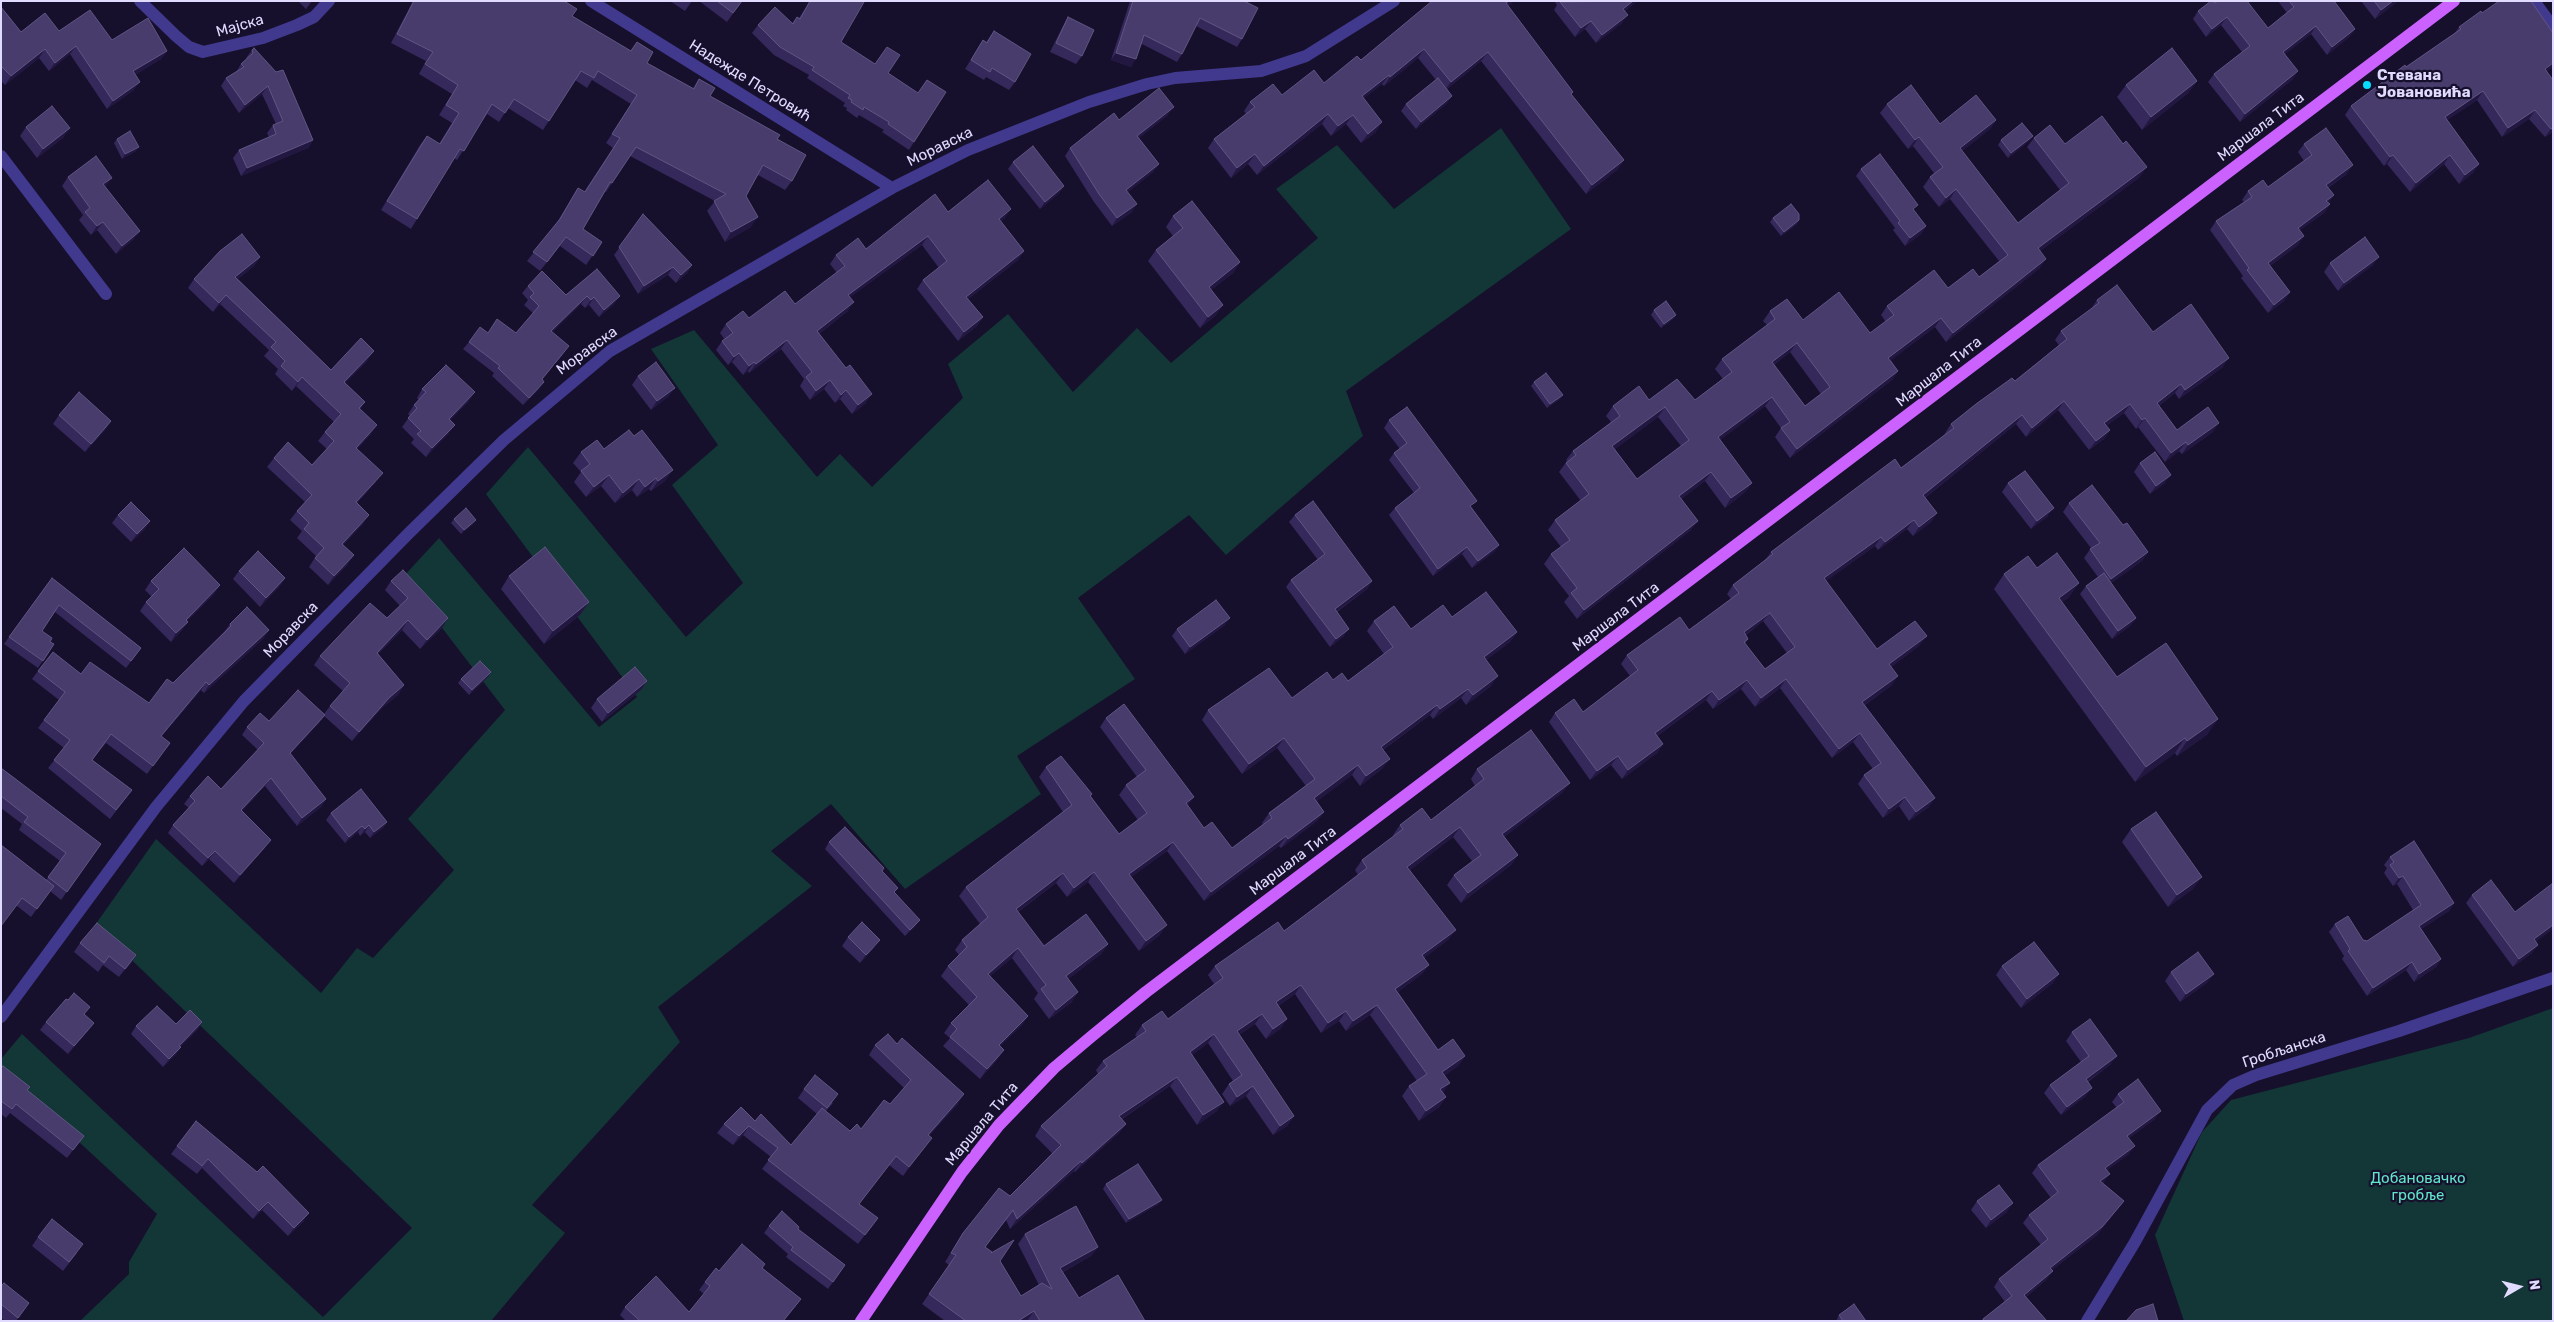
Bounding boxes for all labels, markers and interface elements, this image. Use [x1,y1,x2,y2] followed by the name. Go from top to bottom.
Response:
[214,11,266,41] street label: Мајска
[686,36,814,126] street label: Надежде Петровић
[2377,67,2471,102] place label: Стевана Јовановића
[2361,79,2373,91] marker: Стевана Јовановића
[2214,89,2308,165] street label: Маршала Тита
[904,123,976,171] street label: Моравска
[553,323,621,379] street label: Моравска
[1893,333,1985,411] street label: Маршала Тита
[1569,579,1663,655] street label: Маршала Тита
[260,598,322,662] street label: Моравска
[1246,823,1340,899] street label: Маршала Тита
[2240,1028,2328,1072] street label: Гробљанска
[942,1079,1022,1169] street label: Маршала Тита
[2370,1170,2466,1205] park label: Добановачко гробље
[2494,1262,2544,1312] north arrow
[2525,1279,2543,1291] text: N

